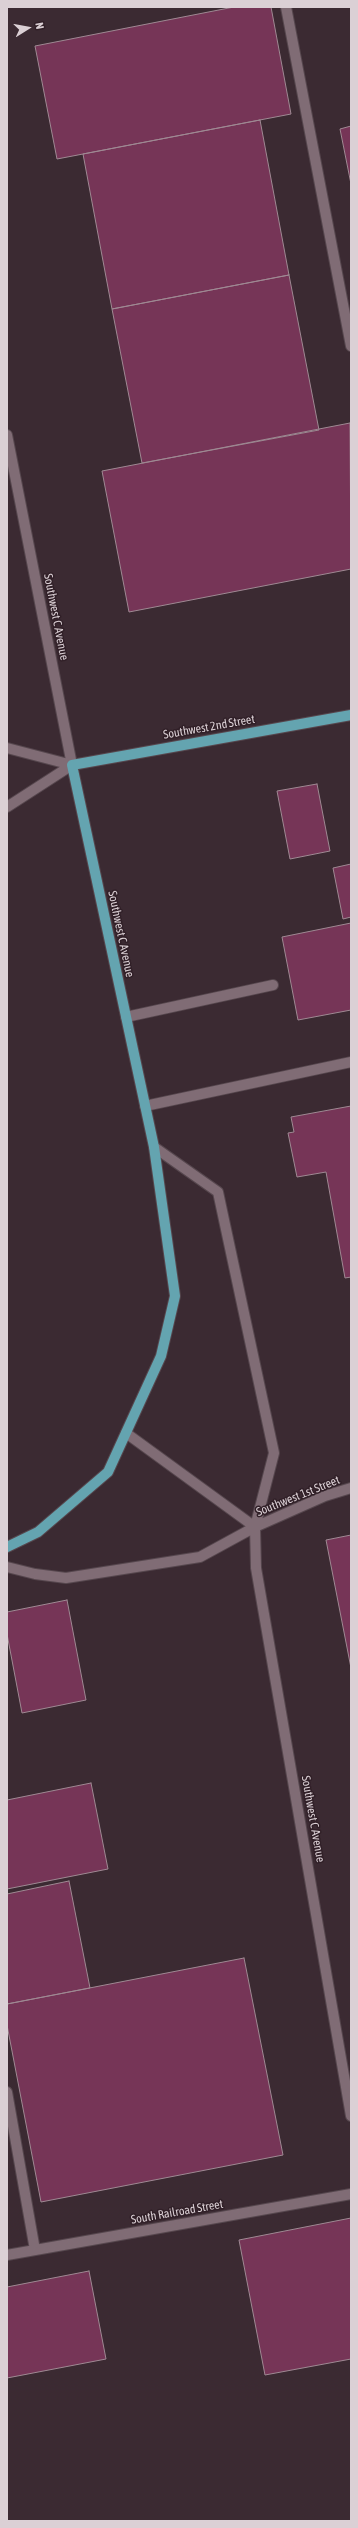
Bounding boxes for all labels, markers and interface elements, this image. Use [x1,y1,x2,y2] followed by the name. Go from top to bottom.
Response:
[8,8,48,48] north arrow
[33,21,46,30] text: N
[41,573,71,661] street label: Southwest C Avenue
[162,712,256,742] street label: Southwest 2nd Street
[105,890,137,978] street label: Southwest C Avenue
[254,1473,342,1519] street label: Southwest 1st Street
[298,1774,328,1864] street label: Southwest C Avenue
[130,2197,224,2227] street label: South Railroad Street

